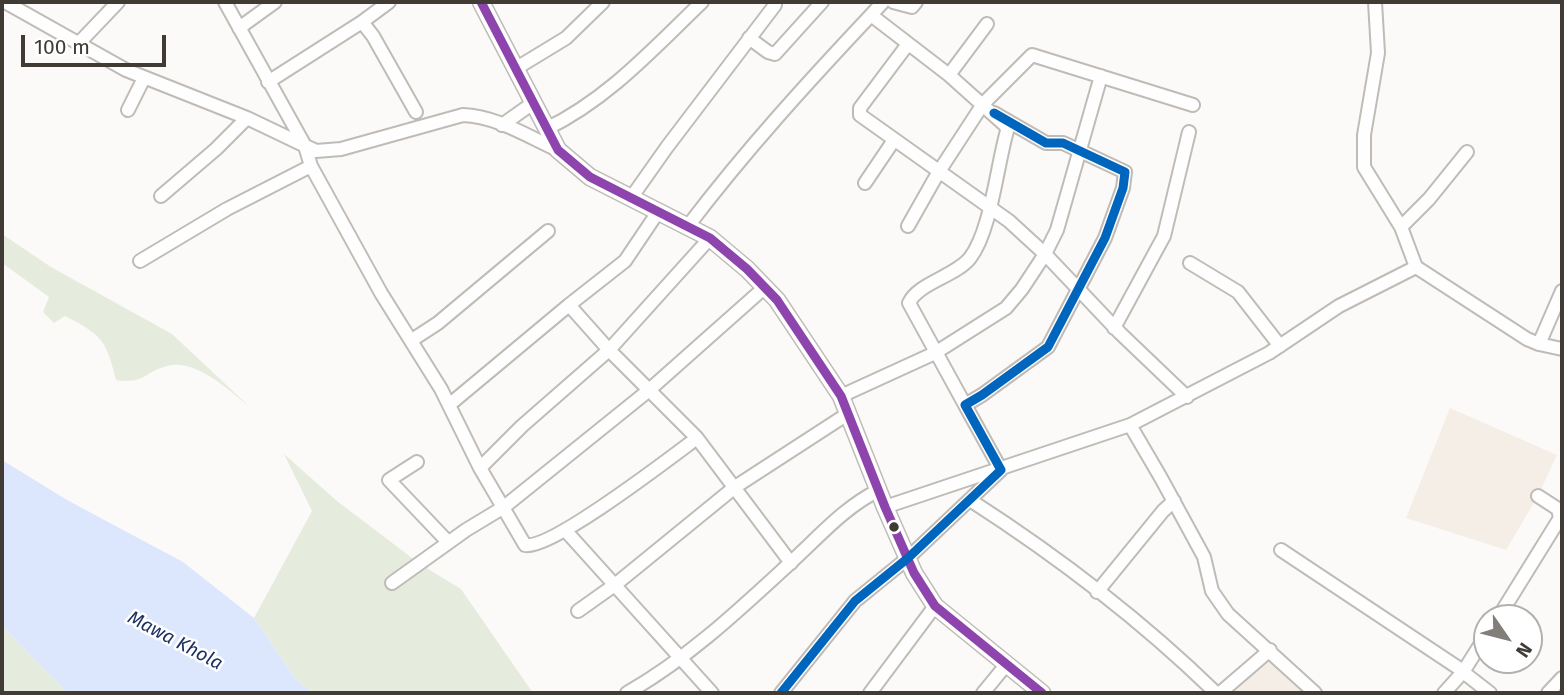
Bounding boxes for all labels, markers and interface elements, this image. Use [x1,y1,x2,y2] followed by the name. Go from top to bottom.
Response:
[24,21,170,65] scale bar
[34,34,90,60] text: 100 m
[887,520,901,534] unlabelled marker
[1473,604,1543,674] north arrow
[124,607,226,675] water label: Mawa Khola
[1511,638,1537,662] text: N

